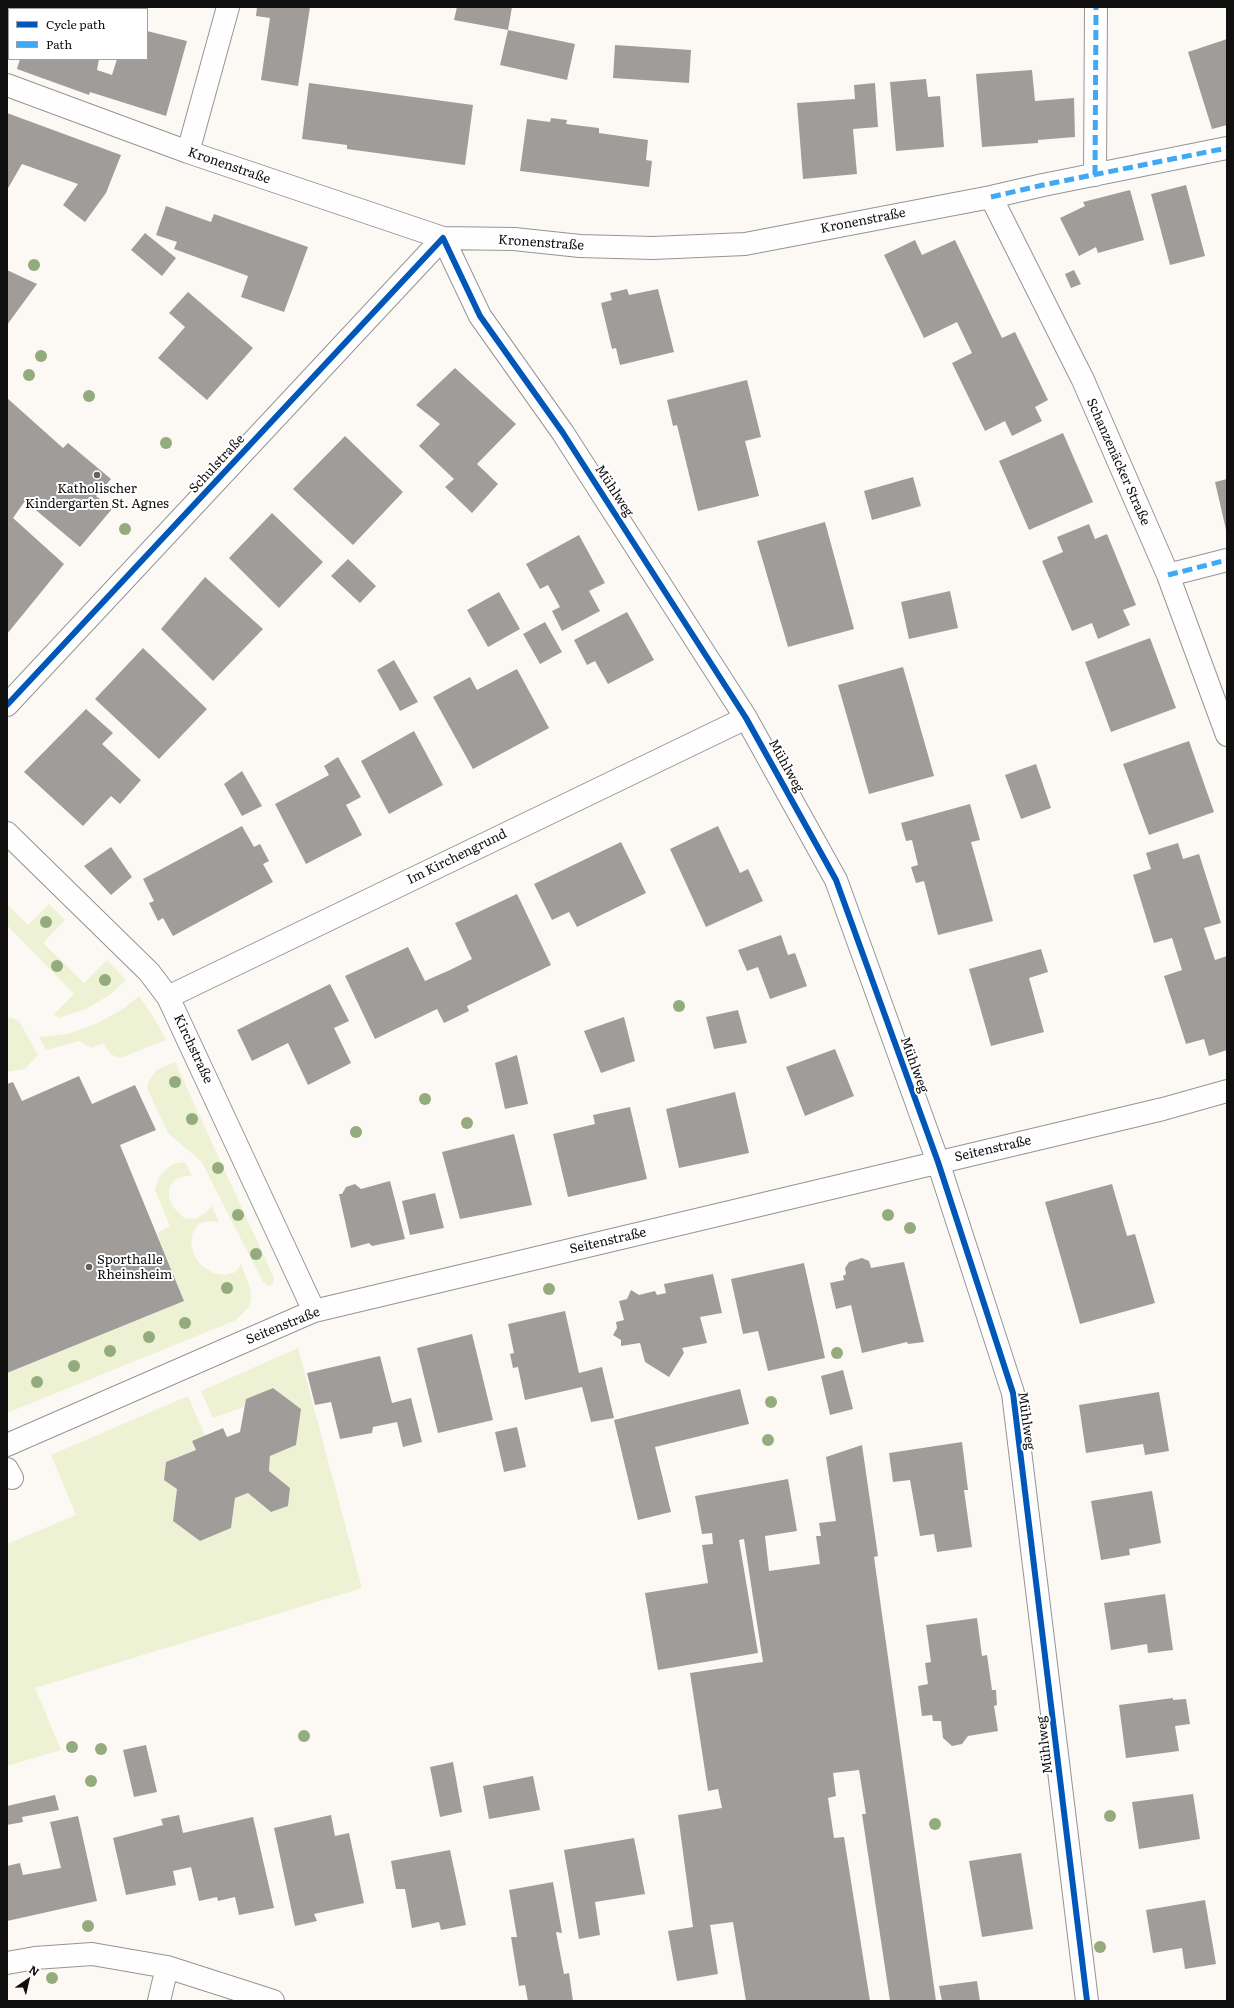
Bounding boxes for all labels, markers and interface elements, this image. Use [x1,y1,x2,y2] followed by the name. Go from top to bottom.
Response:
[8,8,148,60] legend
[46,15,106,33] text: Cycle path
[46,35,72,53] text: Path
[186,145,272,187] street label: Kronenstraße
[819,205,907,237] street label: Kronenstraße
[497,232,585,254] street label: Kronenstraße
[1083,396,1153,528] street label: Schanzenäcker Straße
[186,431,248,497] street label: Schulstraße
[592,462,636,520] street label: Mühlweg
[92,470,102,480] marker: Katholischer Kindergarten St. Agnes
[25,481,169,512] place label: Katholischer Kindergarten St. Agnes
[765,737,807,795] street label: Mühlweg
[405,826,509,888] street label: Im Kirchengrund
[170,1012,216,1086] street label: Kirchstraße
[897,1035,931,1095] street label: Mühlweg
[953,1133,1033,1165] street label: Seitenstraße
[568,1225,648,1257] street label: Seitenstraße
[97,1252,172,1283] place label: Sporthalle Rheinsheim
[84,1262,94,1272] marker: Sporthalle Rheinsheim
[244,1304,322,1348] street label: Seitenstraße
[1014,1391,1038,1451] street label: Mühlweg
[1034,1715,1056,1775] street label: Mühlweg
[8,1960,48,2000] north arrow
[26,1961,43,1979] text: N

